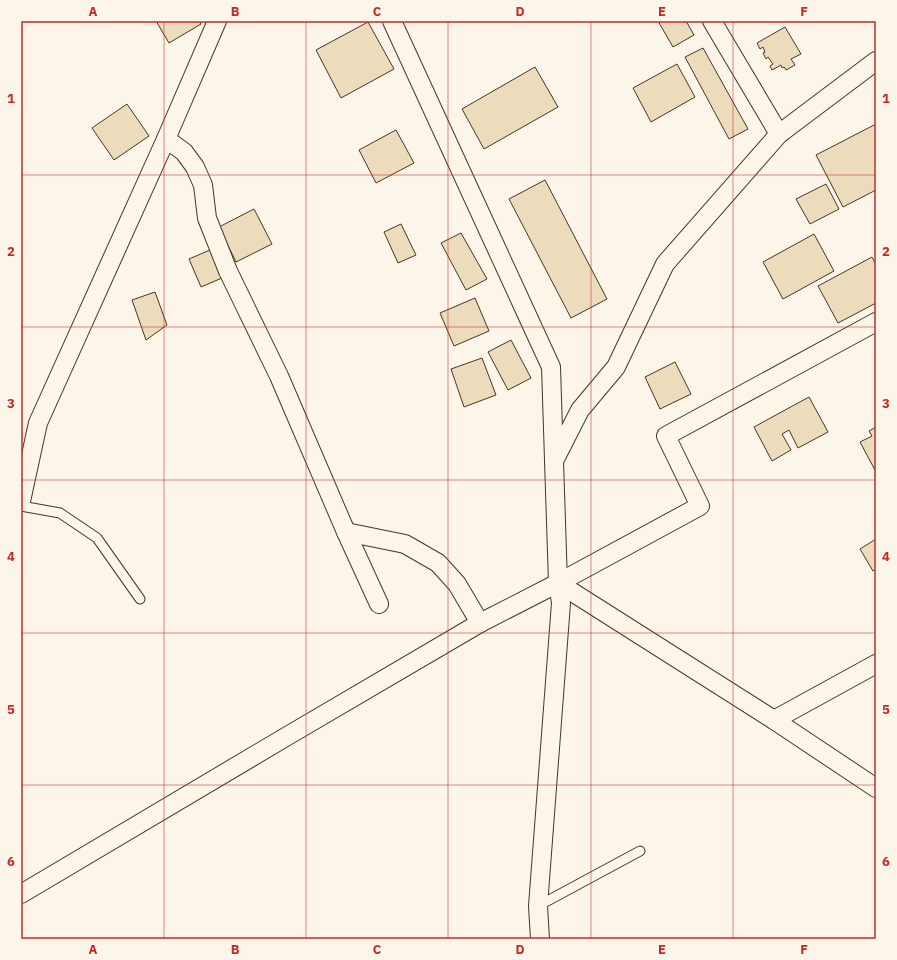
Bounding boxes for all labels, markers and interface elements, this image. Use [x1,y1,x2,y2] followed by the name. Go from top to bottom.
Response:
[89,3,98,20] text: A
[231,3,240,20] text: B
[373,3,382,20] text: C
[515,3,525,20] text: D
[658,3,666,20] text: E
[800,3,808,20] text: F
[7,90,15,107] text: 1
[882,90,890,107] text: 1
[7,243,15,260] text: 2
[882,243,890,260] text: 2
[7,395,15,412] text: 3
[882,395,890,412] text: 3
[7,548,15,565] text: 4
[882,548,890,565] text: 4
[7,701,15,718] text: 5
[882,701,890,718] text: 5
[7,853,15,870] text: 6
[882,853,890,870] text: 6
[89,941,98,958] text: A
[231,941,240,958] text: B
[373,941,382,958] text: C
[515,941,525,958] text: D
[658,941,666,958] text: E
[800,941,808,958] text: F

